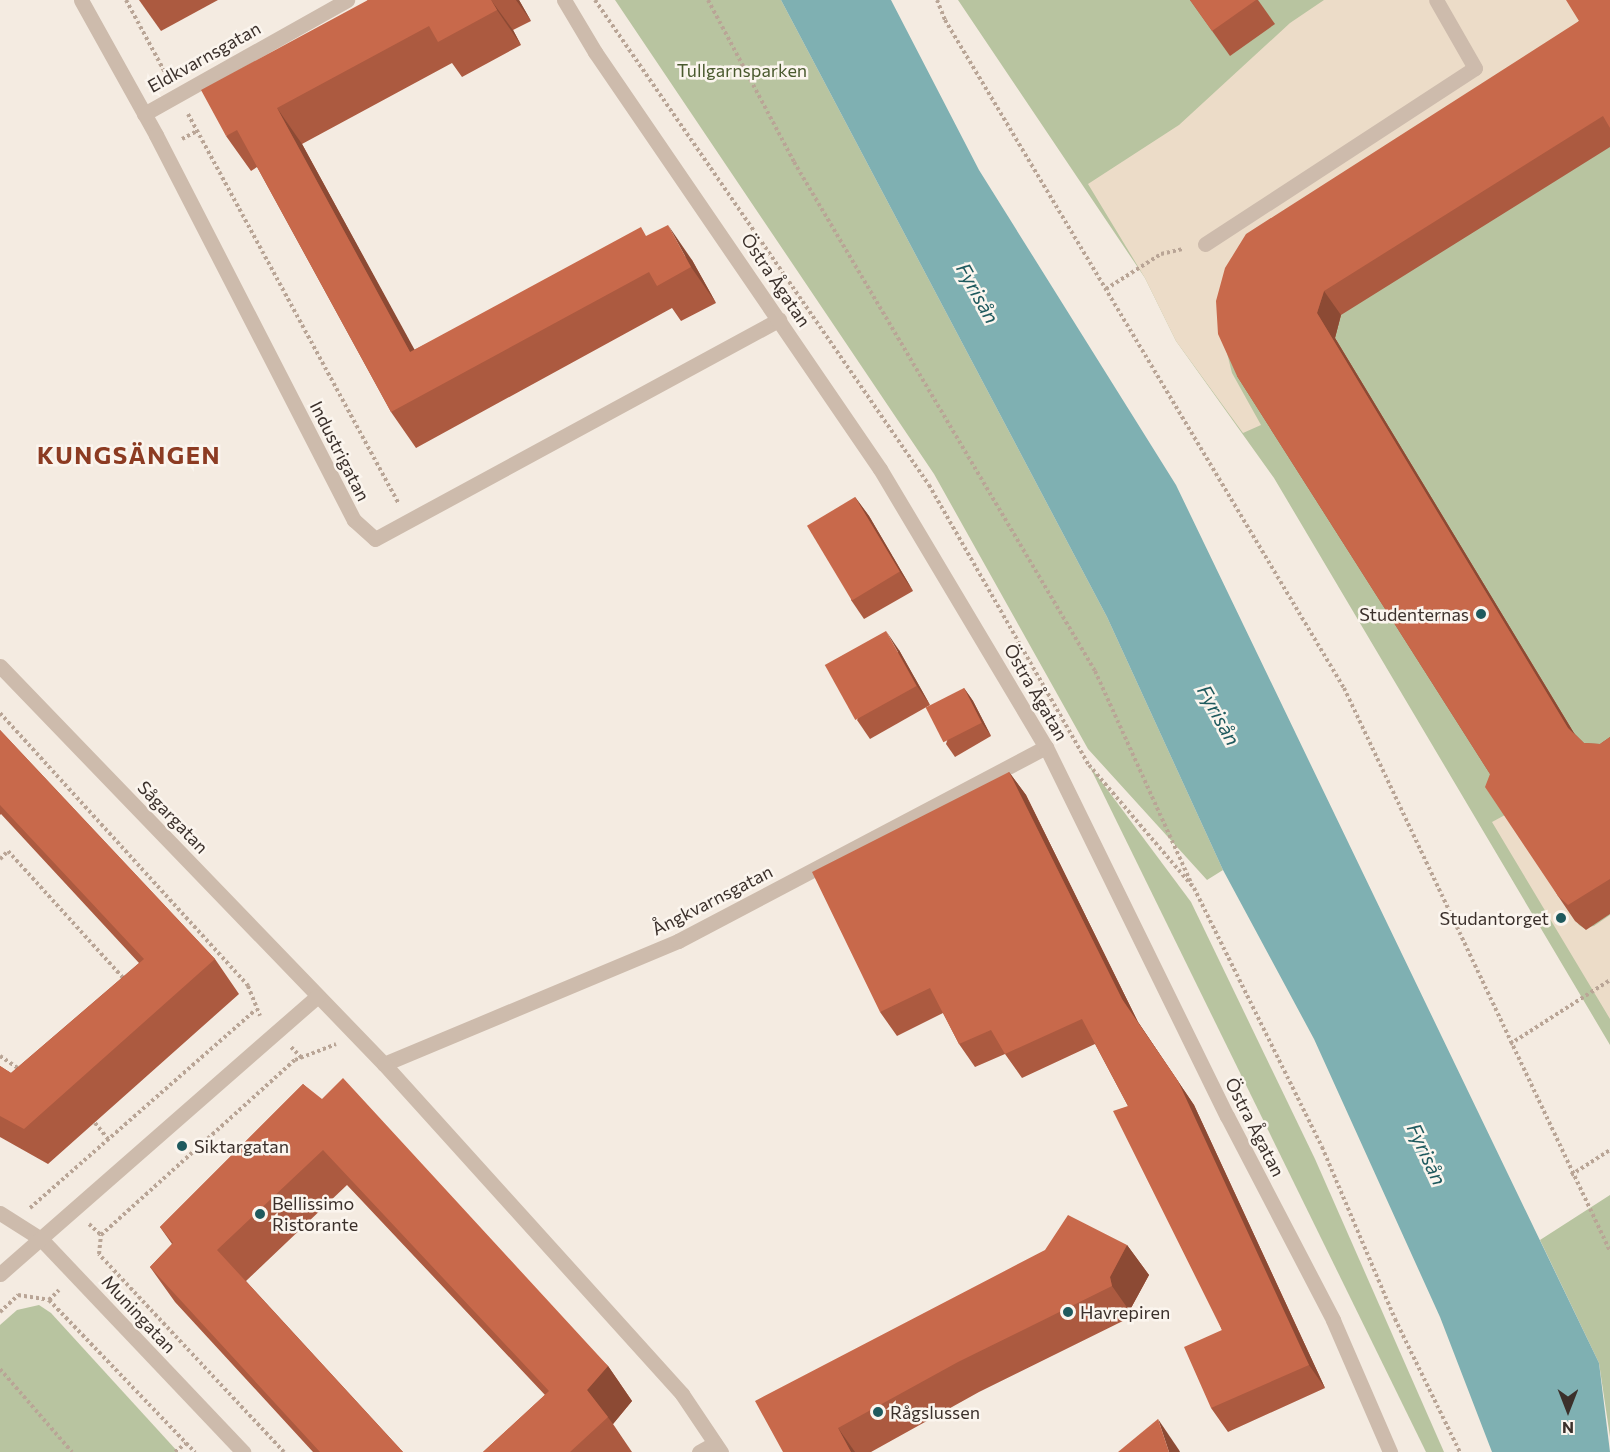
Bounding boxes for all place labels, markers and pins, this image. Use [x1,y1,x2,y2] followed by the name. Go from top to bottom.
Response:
[1359,603,1469,625] place label: Studenternas
[1474,607,1488,621] marker: Studenternas
[1440,907,1549,929] place label: Studantorget
[1554,911,1568,925] marker: Studantorget
[194,1135,289,1157] place label: Siktargatan
[175,1139,189,1153] marker: Siktargatan
[272,1193,358,1236] place label: Bellissimo Ristorante
[253,1207,267,1221] marker: Bellissimo Ristorante
[1080,1301,1170,1323] place label: Havrepiren
[1061,1305,1075,1319] marker: Havrepiren
[890,1401,980,1423] place label: Rågslussen
[871,1405,885,1419] marker: Rågslussen

